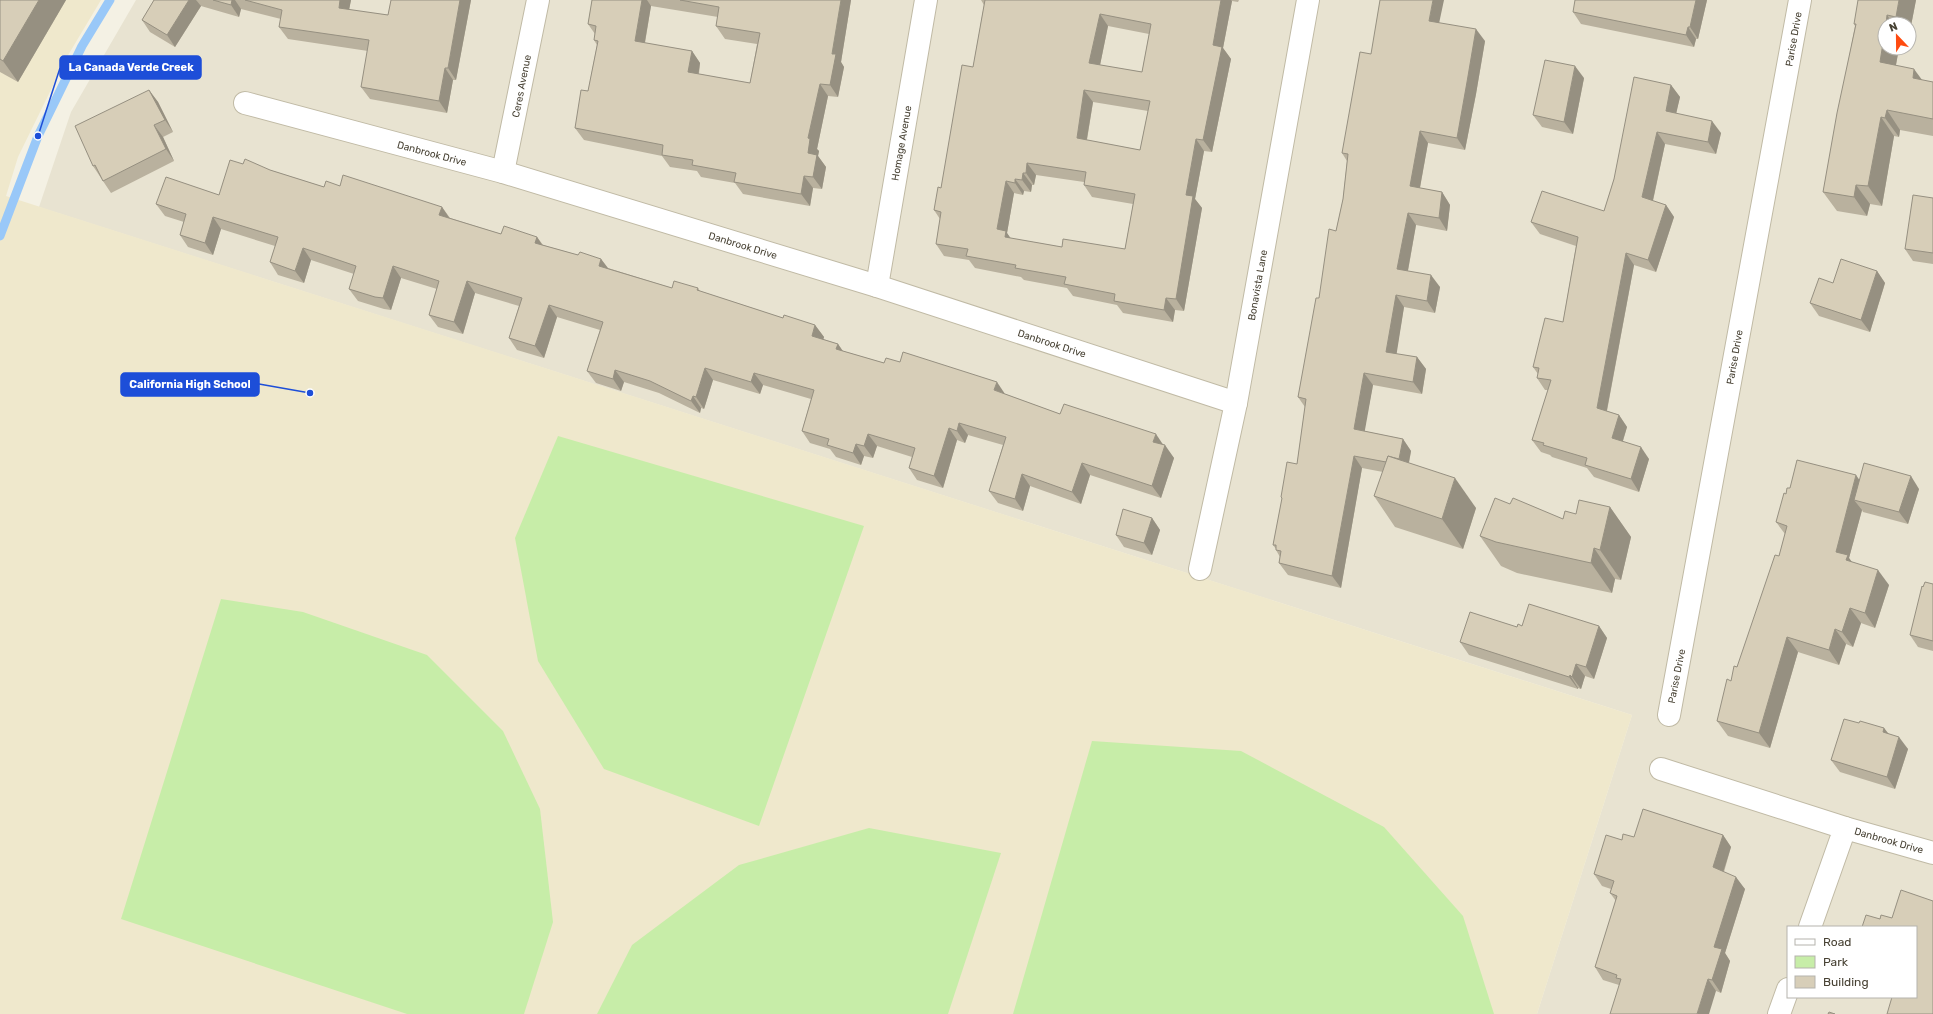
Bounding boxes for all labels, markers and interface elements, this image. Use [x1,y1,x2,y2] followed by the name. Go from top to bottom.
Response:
[1783,11,1805,67] street label: Parise Drive
[1877,16,1917,56] north arrow
[1887,20,1900,35] text: N
[510,53,534,119] street label: Ceres Avenue
[60,56,201,79] callout: La Canada Verde Creek
[68,61,194,74] text: La Canada Verde Creek
[889,104,915,182] street label: Homage Avenue
[396,139,468,169] street label: Danbrook Drive
[707,230,779,262] street label: Danbrook Drive
[1246,248,1270,321] street label: Bonavista Lane
[1016,327,1088,361] street label: Danbrook Drive
[1724,329,1746,385] street label: Parise Drive
[121,373,259,396] callout: California High School
[129,378,251,391] text: California High School
[1666,648,1688,704] street label: Parise Drive
[1853,825,1925,857] street label: Danbrook Drive
[1787,926,1917,998] legend
[1823,935,1851,949] text: Road
[1823,955,1849,969] text: Park
[1823,975,1869,989] text: Building

